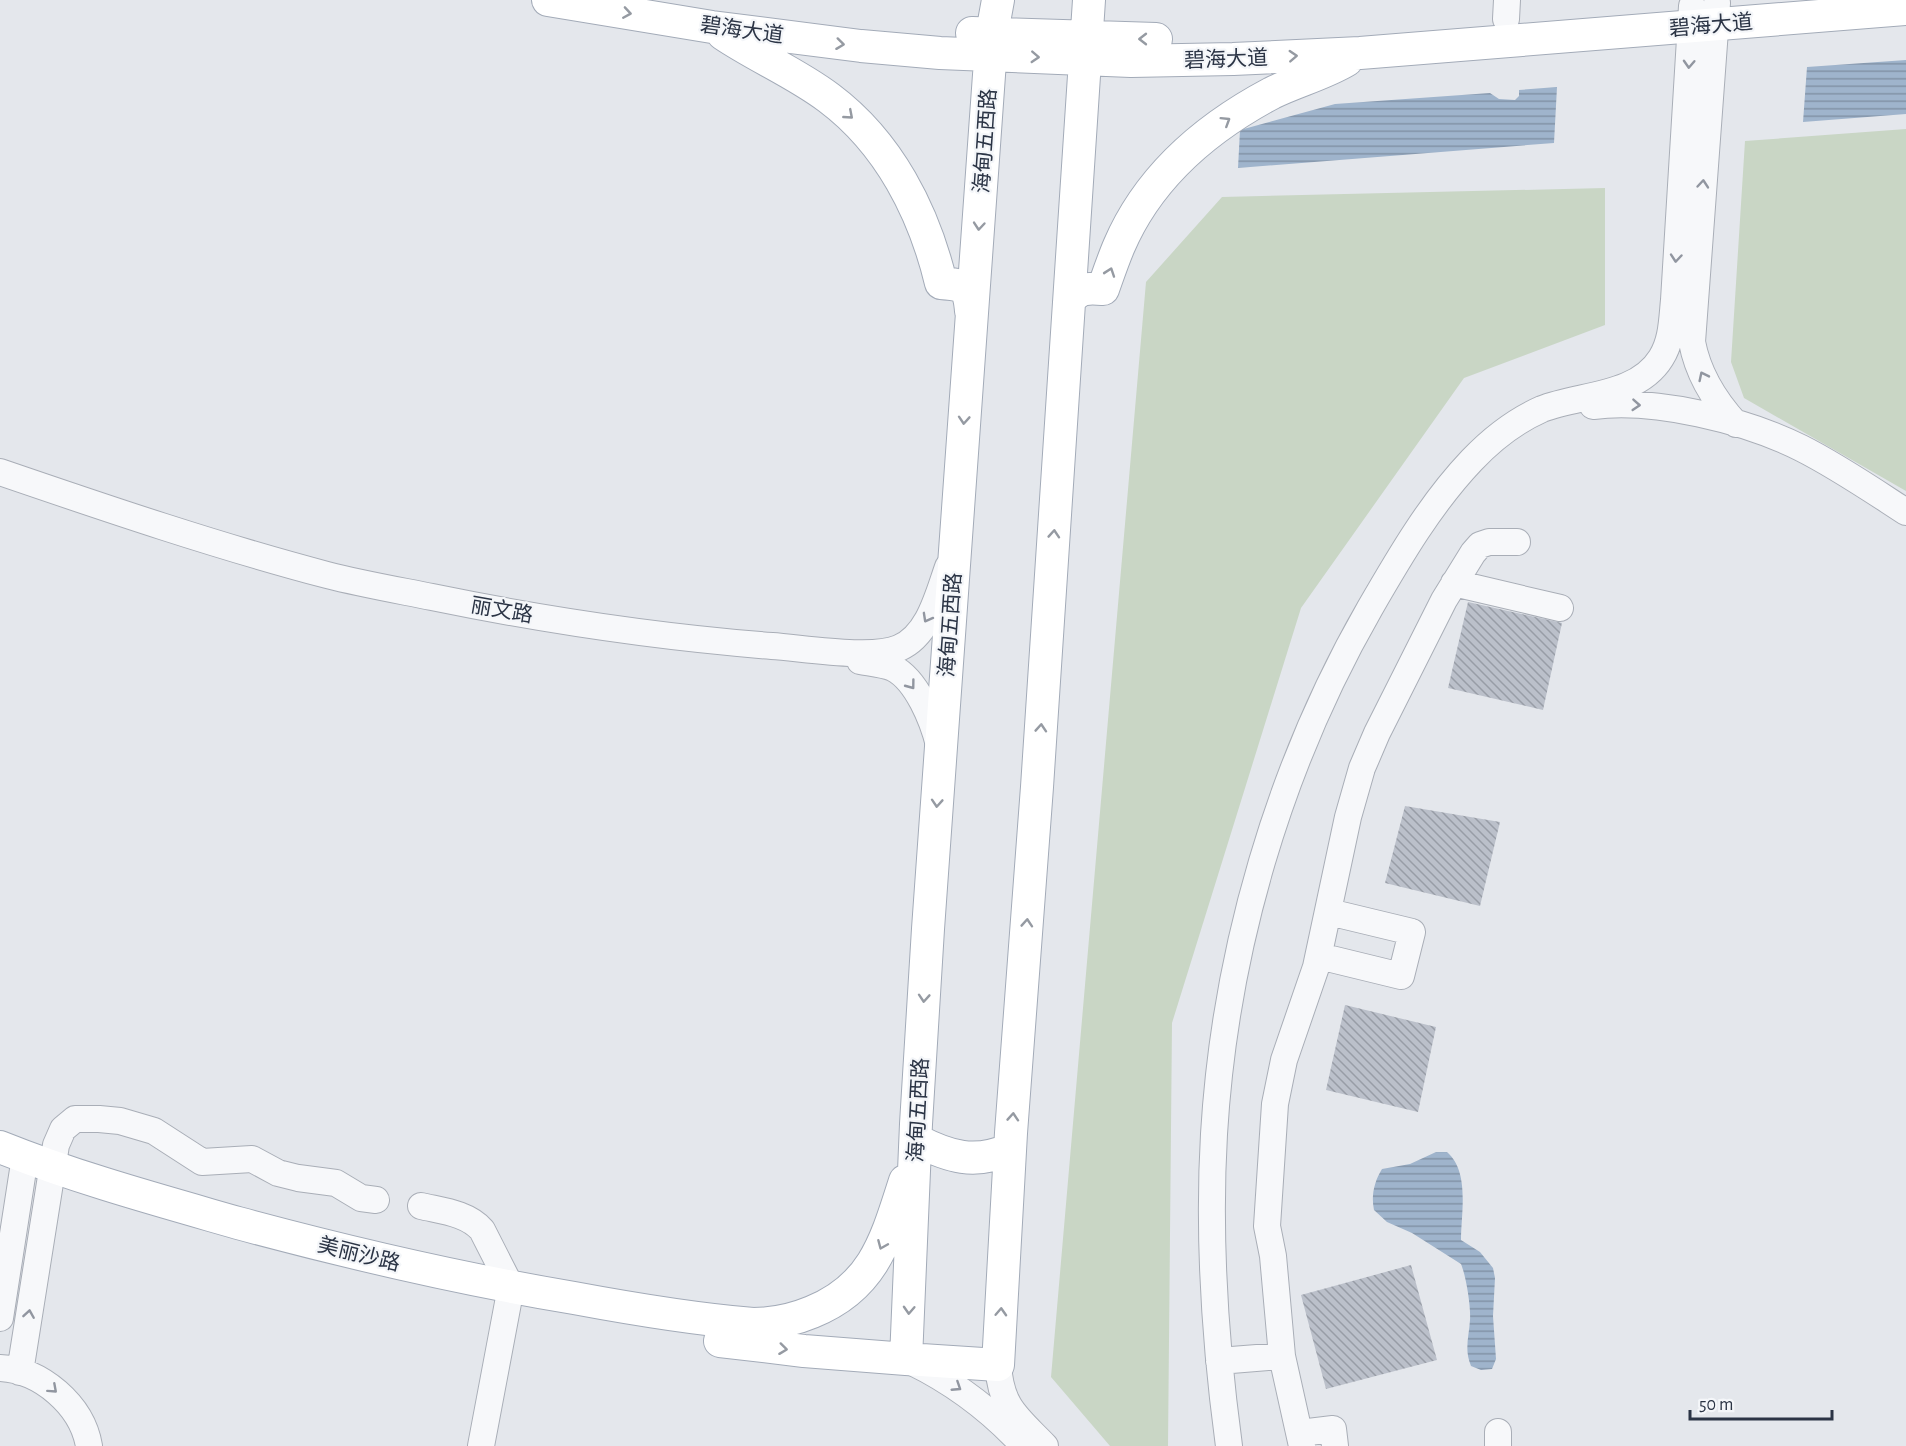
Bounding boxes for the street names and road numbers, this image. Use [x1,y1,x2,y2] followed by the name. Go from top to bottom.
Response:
[1668,10,1754,40] street label: 碧海大道
[699,13,785,47] street label: 碧海大道
[1184,47,1268,71] street label: 碧海大道
[970,88,1000,194] street label: 海甸五西路
[935,572,965,678] street label: 海甸五西路
[469,594,535,626] street label: 丽文路
[904,1057,932,1163] street label: 海甸五西路
[316,1233,402,1275] street label: 美丽沙路

